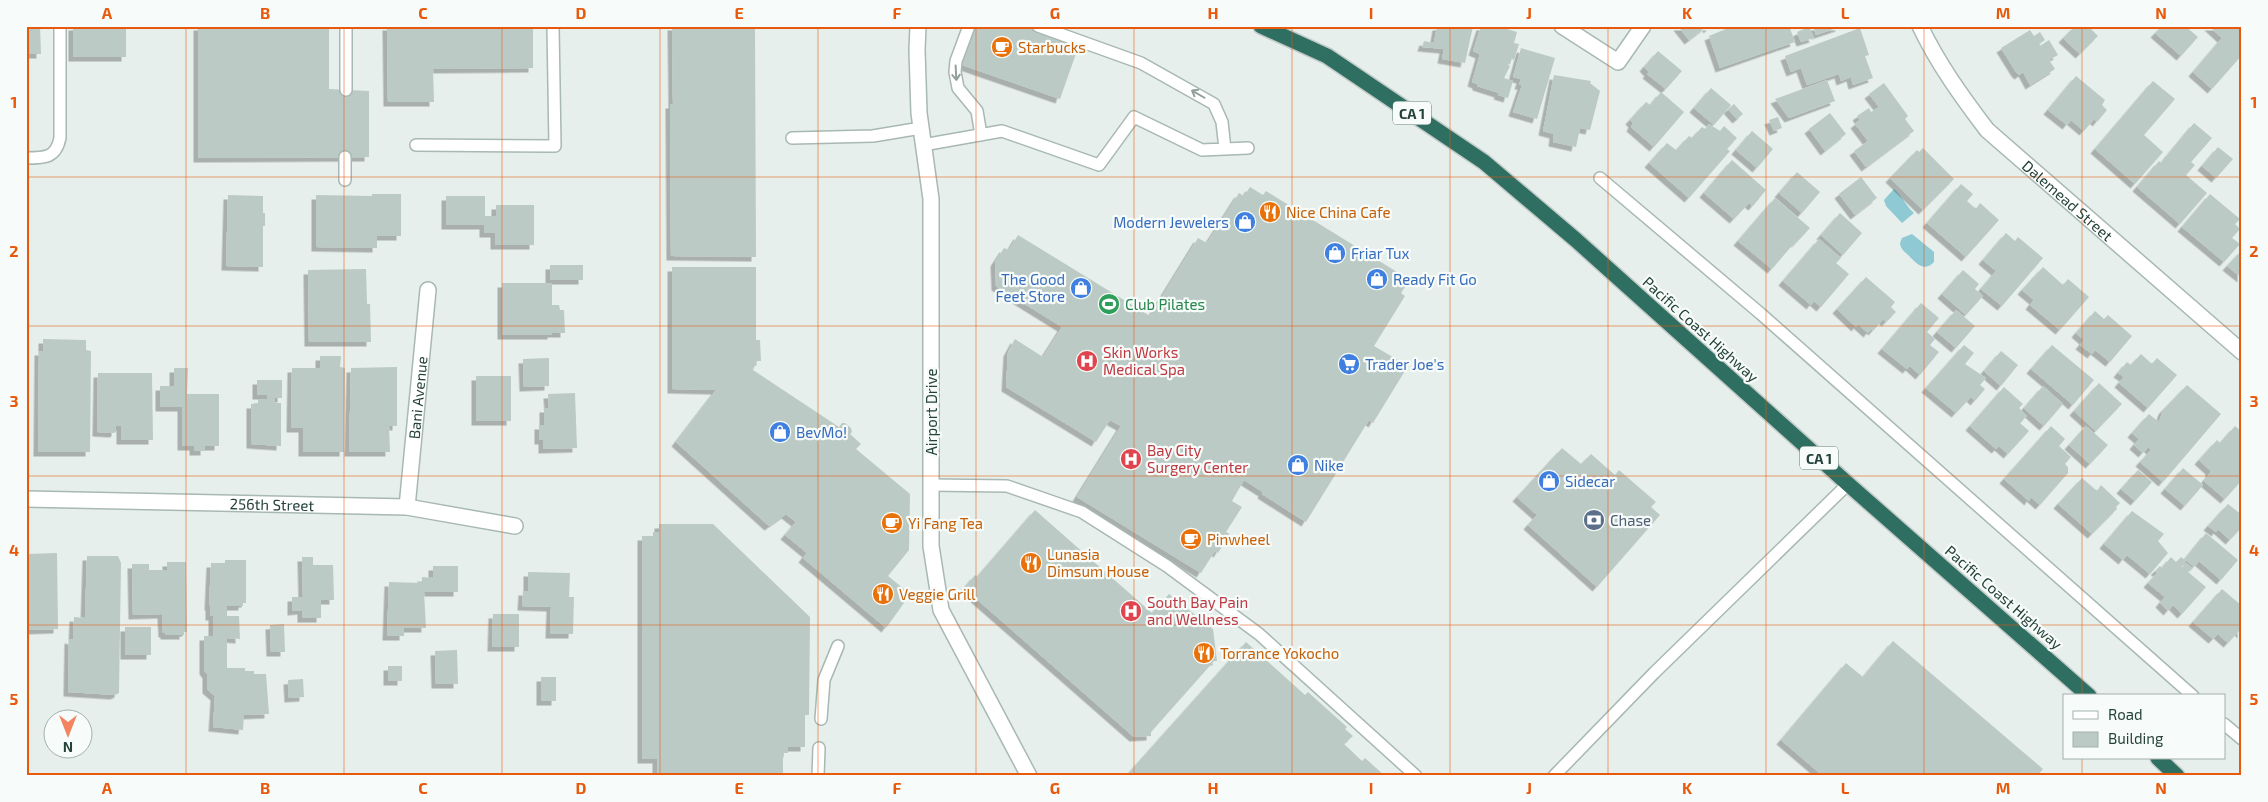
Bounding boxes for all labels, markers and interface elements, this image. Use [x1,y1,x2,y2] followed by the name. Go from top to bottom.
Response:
[102,3,113,22] text: A
[260,3,270,22] text: B
[418,3,428,22] text: C
[576,3,587,22] text: D
[734,3,744,22] text: E
[893,3,902,22] text: F
[1050,3,1060,22] text: G
[1207,3,1219,22] text: H
[1369,3,1373,22] text: I
[1526,3,1532,22] text: J
[1682,3,1693,22] text: K
[1841,3,1850,22] text: L
[1996,3,2010,22] text: M
[2155,3,2167,22] text: N
[990,35,1014,59] cafe icon: Starbucks
[1018,38,1086,56] place label: Starbucks
[951,64,960,80] one-way arrow
[1191,88,1205,98] one-way arrow
[11,92,17,111] text: 1
[2251,92,2257,111] text: 1
[1393,102,1431,125] road number: CA 1
[2019,156,2117,245] street label: Dalemead Street
[1258,200,1282,224] restaurant icon: Nice China Cafe
[1286,203,1391,221] place label: Nice China Cafe
[1233,210,1257,234] shop icon: Modern Jewelers
[1113,213,1229,231] place label: Modern Jewelers
[9,241,19,260] text: 2
[1323,241,1347,265] shop icon: Friar Tux
[2249,241,2259,260] text: 2
[1351,244,1409,262] place label: Friar Tux
[1365,267,1389,291] shop icon: Ready Fit Go
[996,270,1065,305] place label: The Good Feet Store
[1393,270,1477,288] place label: Ready Fit Go
[1640,272,1762,386] street label: Pacific Coast Highway
[1069,276,1093,300] shop icon: The Good Feet Store
[1097,292,1121,316] sports icon: Club Pilates
[1125,295,1205,313] place label: Club Pilates
[1103,343,1185,378] place label: Skin Works Medical Spa
[1075,349,1099,373] hospital icon: Skin Works Medical Spa
[1337,352,1361,376] supermarket icon: Trader Joe's
[405,355,431,440] street label: Bani Avenue
[1365,355,1444,373] place label: Trader Joe's
[922,369,940,455] street label: Airport Drive
[9,391,19,410] text: 3
[2249,391,2259,410] text: 3
[768,420,792,444] shop icon: BevMo!
[796,423,847,441] place label: BevMo!
[1147,441,1248,476] place label: Bay City Surgery Center
[1800,446,1838,469] road number: CA 1
[1119,447,1143,471] hospital icon: Bay City Surgery Center
[1286,453,1310,477] shop icon: Nike
[1314,456,1344,474] place label: Nike
[1537,469,1561,493] shop icon: Sidecar
[1565,472,1615,490] place label: Sidecar
[229,494,315,514] street label: 256th Street
[1582,508,1606,532] bank icon: Chase
[880,511,904,535] cafe icon: Yi Fang Tea
[1610,511,1651,529] place label: Chase
[908,514,983,532] place label: Yi Fang Tea
[1179,527,1203,551] cafe icon: Pinwheel
[1207,530,1270,548] place label: Pinwheel
[9,540,19,559] text: 4
[2249,540,2259,559] text: 4
[1942,541,2066,653] street label: Pacific Coast Highway
[1047,545,1149,580] place label: Lunasia Dimsum House
[1019,551,1043,575] restaurant icon: Lunasia Dimsum House
[871,582,895,606] restaurant icon: Veggie Grill
[899,585,976,603] place label: Veggie Grill
[1147,593,1248,628] place label: South Bay Pain and Wellness
[1119,599,1143,623] hospital icon: South Bay Pain and Wellness
[1192,641,1216,665] restaurant icon: Torrance Yokocho
[1220,644,1339,662] place label: Torrance Yokocho
[10,689,19,708] text: 5
[2250,689,2259,708] text: 5
[2063,694,2226,760] legend
[2108,705,2143,723] text: Road
[42,710,92,760] north arrow
[2108,729,2164,747] text: Building
[63,739,73,756] text: N
[102,778,113,797] text: A
[260,778,270,797] text: B
[418,778,428,797] text: C
[576,778,587,797] text: D
[734,778,744,797] text: E
[893,778,902,797] text: F
[1050,778,1060,797] text: G
[1207,778,1219,797] text: H
[1369,778,1373,797] text: I
[1526,778,1532,797] text: J
[1682,778,1693,797] text: K
[1841,778,1850,797] text: L
[1996,778,2010,797] text: M
[2155,778,2167,797] text: N

